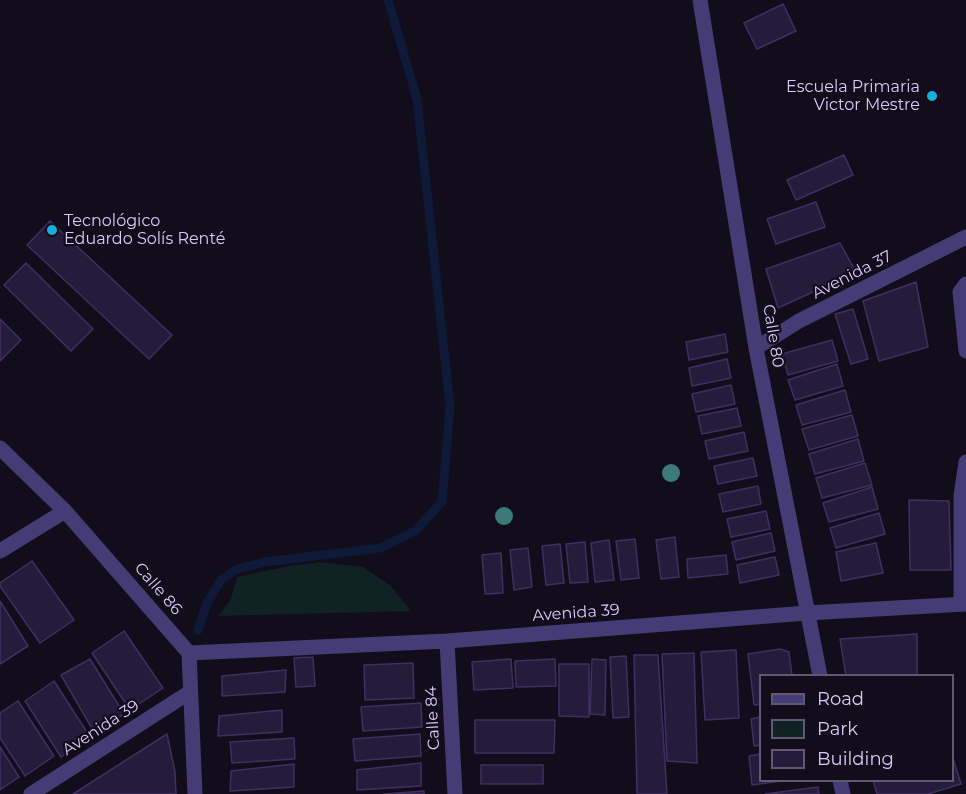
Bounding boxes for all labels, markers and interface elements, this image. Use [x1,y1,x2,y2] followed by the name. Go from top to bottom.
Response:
[786,77,920,115] place label: Escuela Primaria Victor Mestre
[925,89,939,103] marker: Escuela Primaria Victor Mestre
[64,211,225,249] place label: Tecnológico Eduardo Solís Renté
[45,223,59,237] marker: Tecnológico Eduardo Solís Renté
[809,247,895,303] street label: Avenida 37
[759,303,787,369] street label: Calle 80
[130,559,186,619] street label: Calle 86
[532,600,620,626] street label: Avenida 39
[759,674,954,782] legend
[422,686,444,750] street label: Calle 84
[817,688,864,710] text: Road
[59,696,143,760] street label: Avenida 39
[817,718,858,740] text: Park
[817,748,894,770] text: Building

